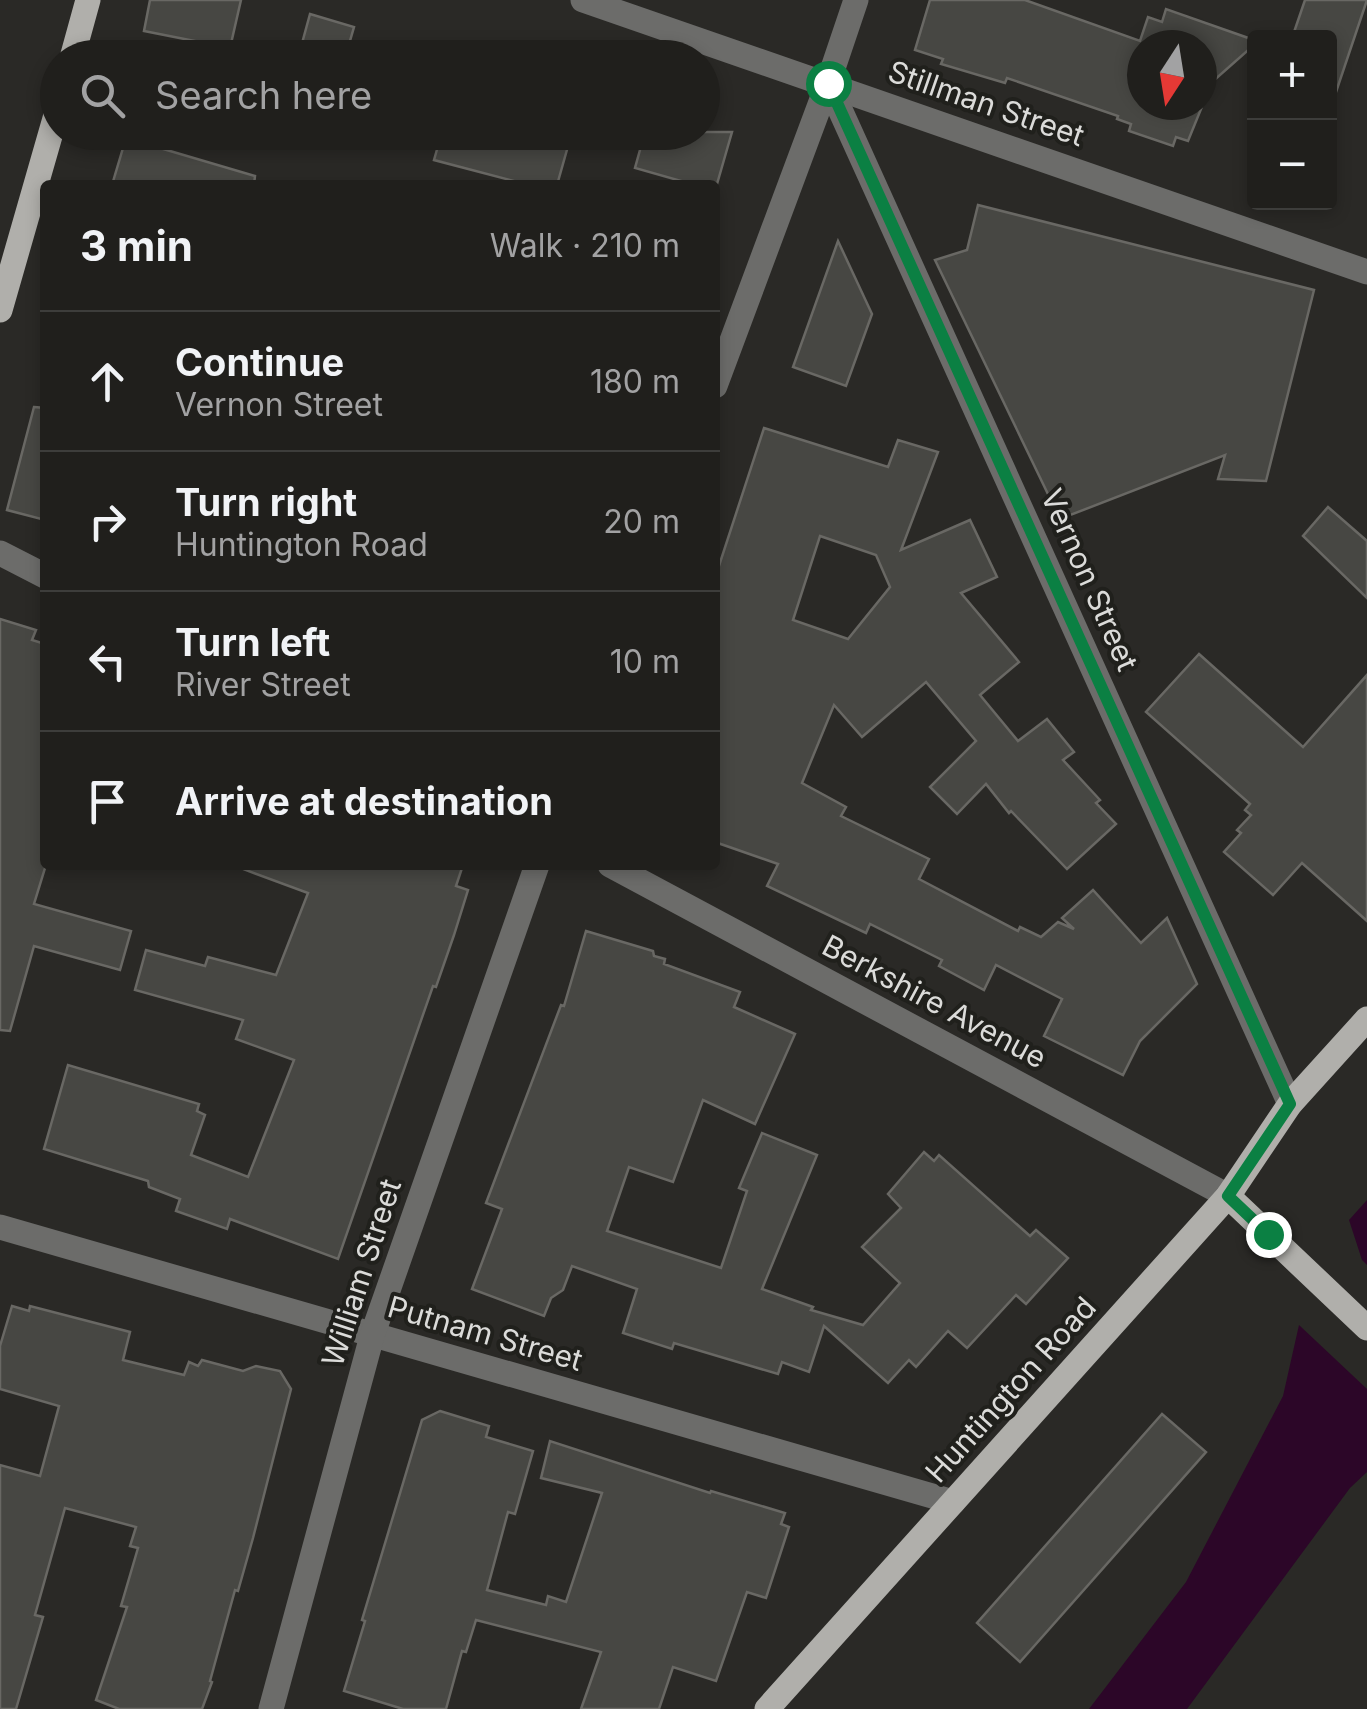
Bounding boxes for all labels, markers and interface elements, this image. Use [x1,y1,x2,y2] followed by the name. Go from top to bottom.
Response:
[1127,30,1217,120] north arrow
[1247,30,1337,210] map controls
[1247,30,1337,120] button: +
[40,40,720,150] search box
[884,53,1089,153] street label: Stillman Street
[806,61,852,107] route start
[75,68,130,123] icon: search
[155,72,372,118] text: Search here
[1247,120,1337,210] button: −
[80,220,193,271] text: 3 min
[490,226,680,265] text: Walk · 210 m
[175,339,344,385] text: Continue
[80,354,135,409] icon: ahead
[590,362,680,401] text: 180 m
[175,385,383,424] text: Vernon Street
[175,479,357,525] text: Turn right
[1034,483,1146,676] street label: Vernon Street
[80,494,135,549] icon: right
[603,502,680,541] text: 20 m
[175,525,428,564] text: Huntington Road
[175,619,330,665] text: Turn left
[80,634,135,689] icon: left
[610,642,680,681] text: 10 m
[175,665,351,704] text: River Street
[80,774,135,829] icon: arrive
[175,778,553,824] text: Arrive at destination
[816,927,1053,1075] street label: Berkshire Avenue
[314,1174,408,1371] street label: William Street
[1246,1212,1292,1258] route end
[384,1288,587,1378] street label: Putnam Street
[918,1289,1103,1489] street label: Huntington Road

